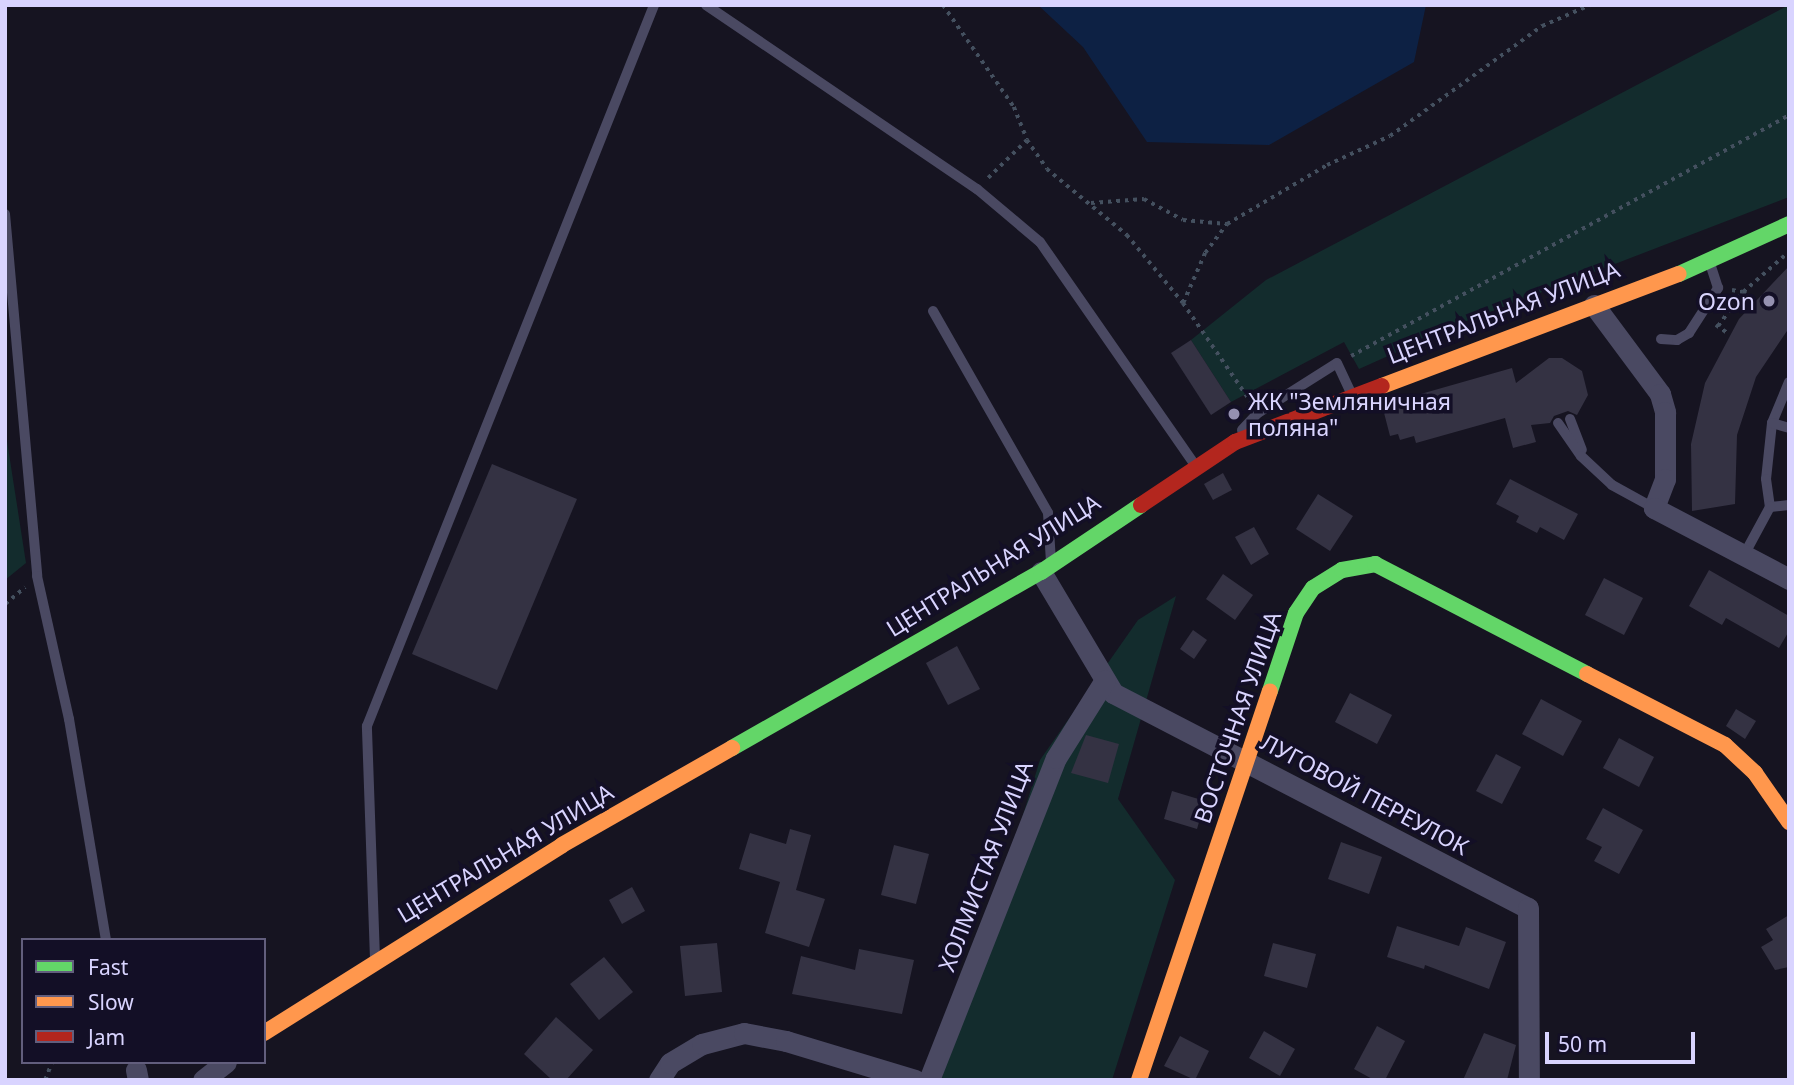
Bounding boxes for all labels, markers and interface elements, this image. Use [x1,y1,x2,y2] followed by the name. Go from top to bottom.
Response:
[1383,255,1623,369] street label: ЦЕНТРАЛЬНАЯ УЛИЦА
[1698,287,1755,315] place label: Ozon
[1761,293,1777,309] marker: Ozon
[1248,387,1451,441] place label: ЖК "Земляничная поляна"
[1226,406,1242,422] marker: ЖК "Земляничная поляна"
[881,488,1105,642] street label: ЦЕНТРАЛЬНАЯ УЛИЦА
[1188,607,1286,827] street label: ВОСТОЧНАЯ УЛИЦА
[1256,728,1474,860] street label: ЛУГОВОЙ ПЕРЕУЛОК
[932,757,1038,975] street label: ХОЛМИСТАЯ УЛИЦА
[392,778,618,928] street label: ЦЕНТРАЛЬНАЯ УЛИЦА
[21,938,266,1064] legend
[88,953,128,981] text: Fast
[88,988,134,1016] text: Slow
[1549,1018,1700,1062] scale bar
[88,1023,125,1051] text: Jam
[1558,1030,1607,1058] text: 50 m

